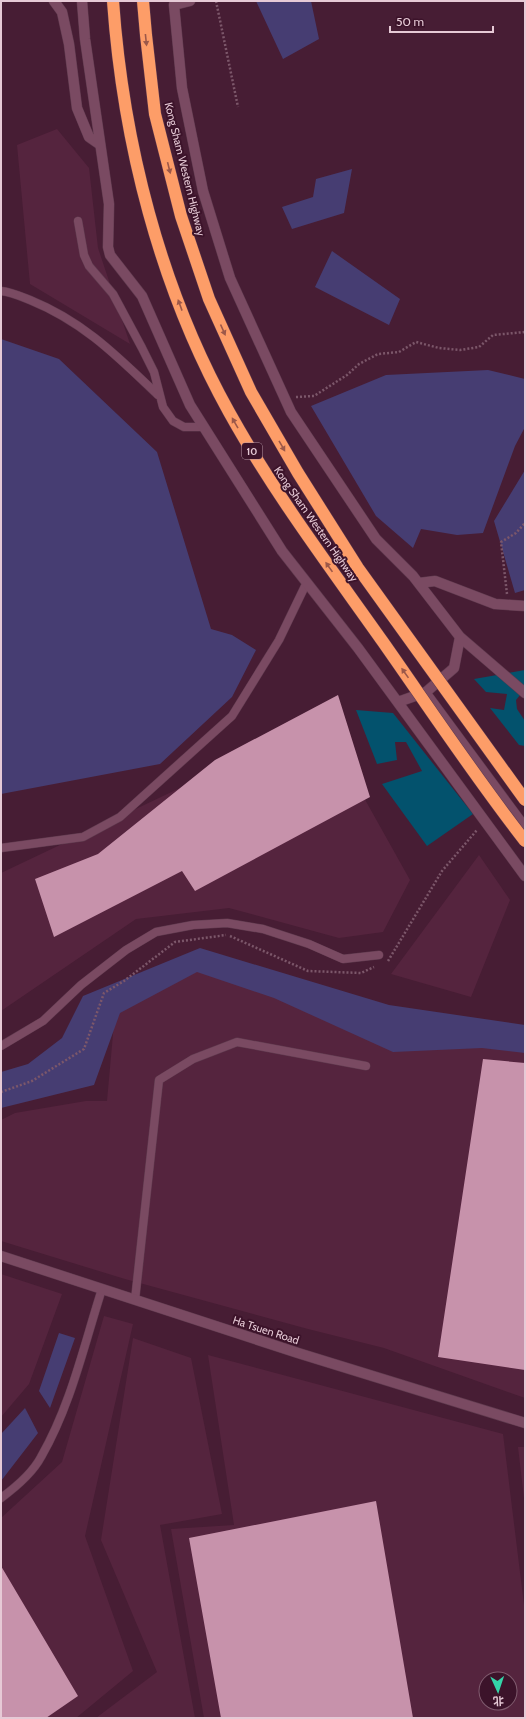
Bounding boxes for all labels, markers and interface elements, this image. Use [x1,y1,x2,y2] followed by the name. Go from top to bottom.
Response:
[390,8,493,34] scale bar
[396,14,424,29] text: 50 m
[143,34,149,46] one-way arrow
[162,101,208,238] street label: Kong Sham Western Highway
[166,161,172,174] one-way arrow
[177,299,183,311] one-way arrow
[221,325,227,337] one-way arrow
[232,417,239,429] one-way arrow
[279,440,286,452] one-way arrow
[242,443,262,459] road number: 10
[271,464,361,585] street label: Kong Sham Western Highway
[325,561,333,572] one-way arrow
[400,667,409,678] one-way arrow
[231,1313,301,1347] street label: Ha Tsuen Road
[478,1671,518,1711] north arrow
[493,1694,504,1708] text: 北

